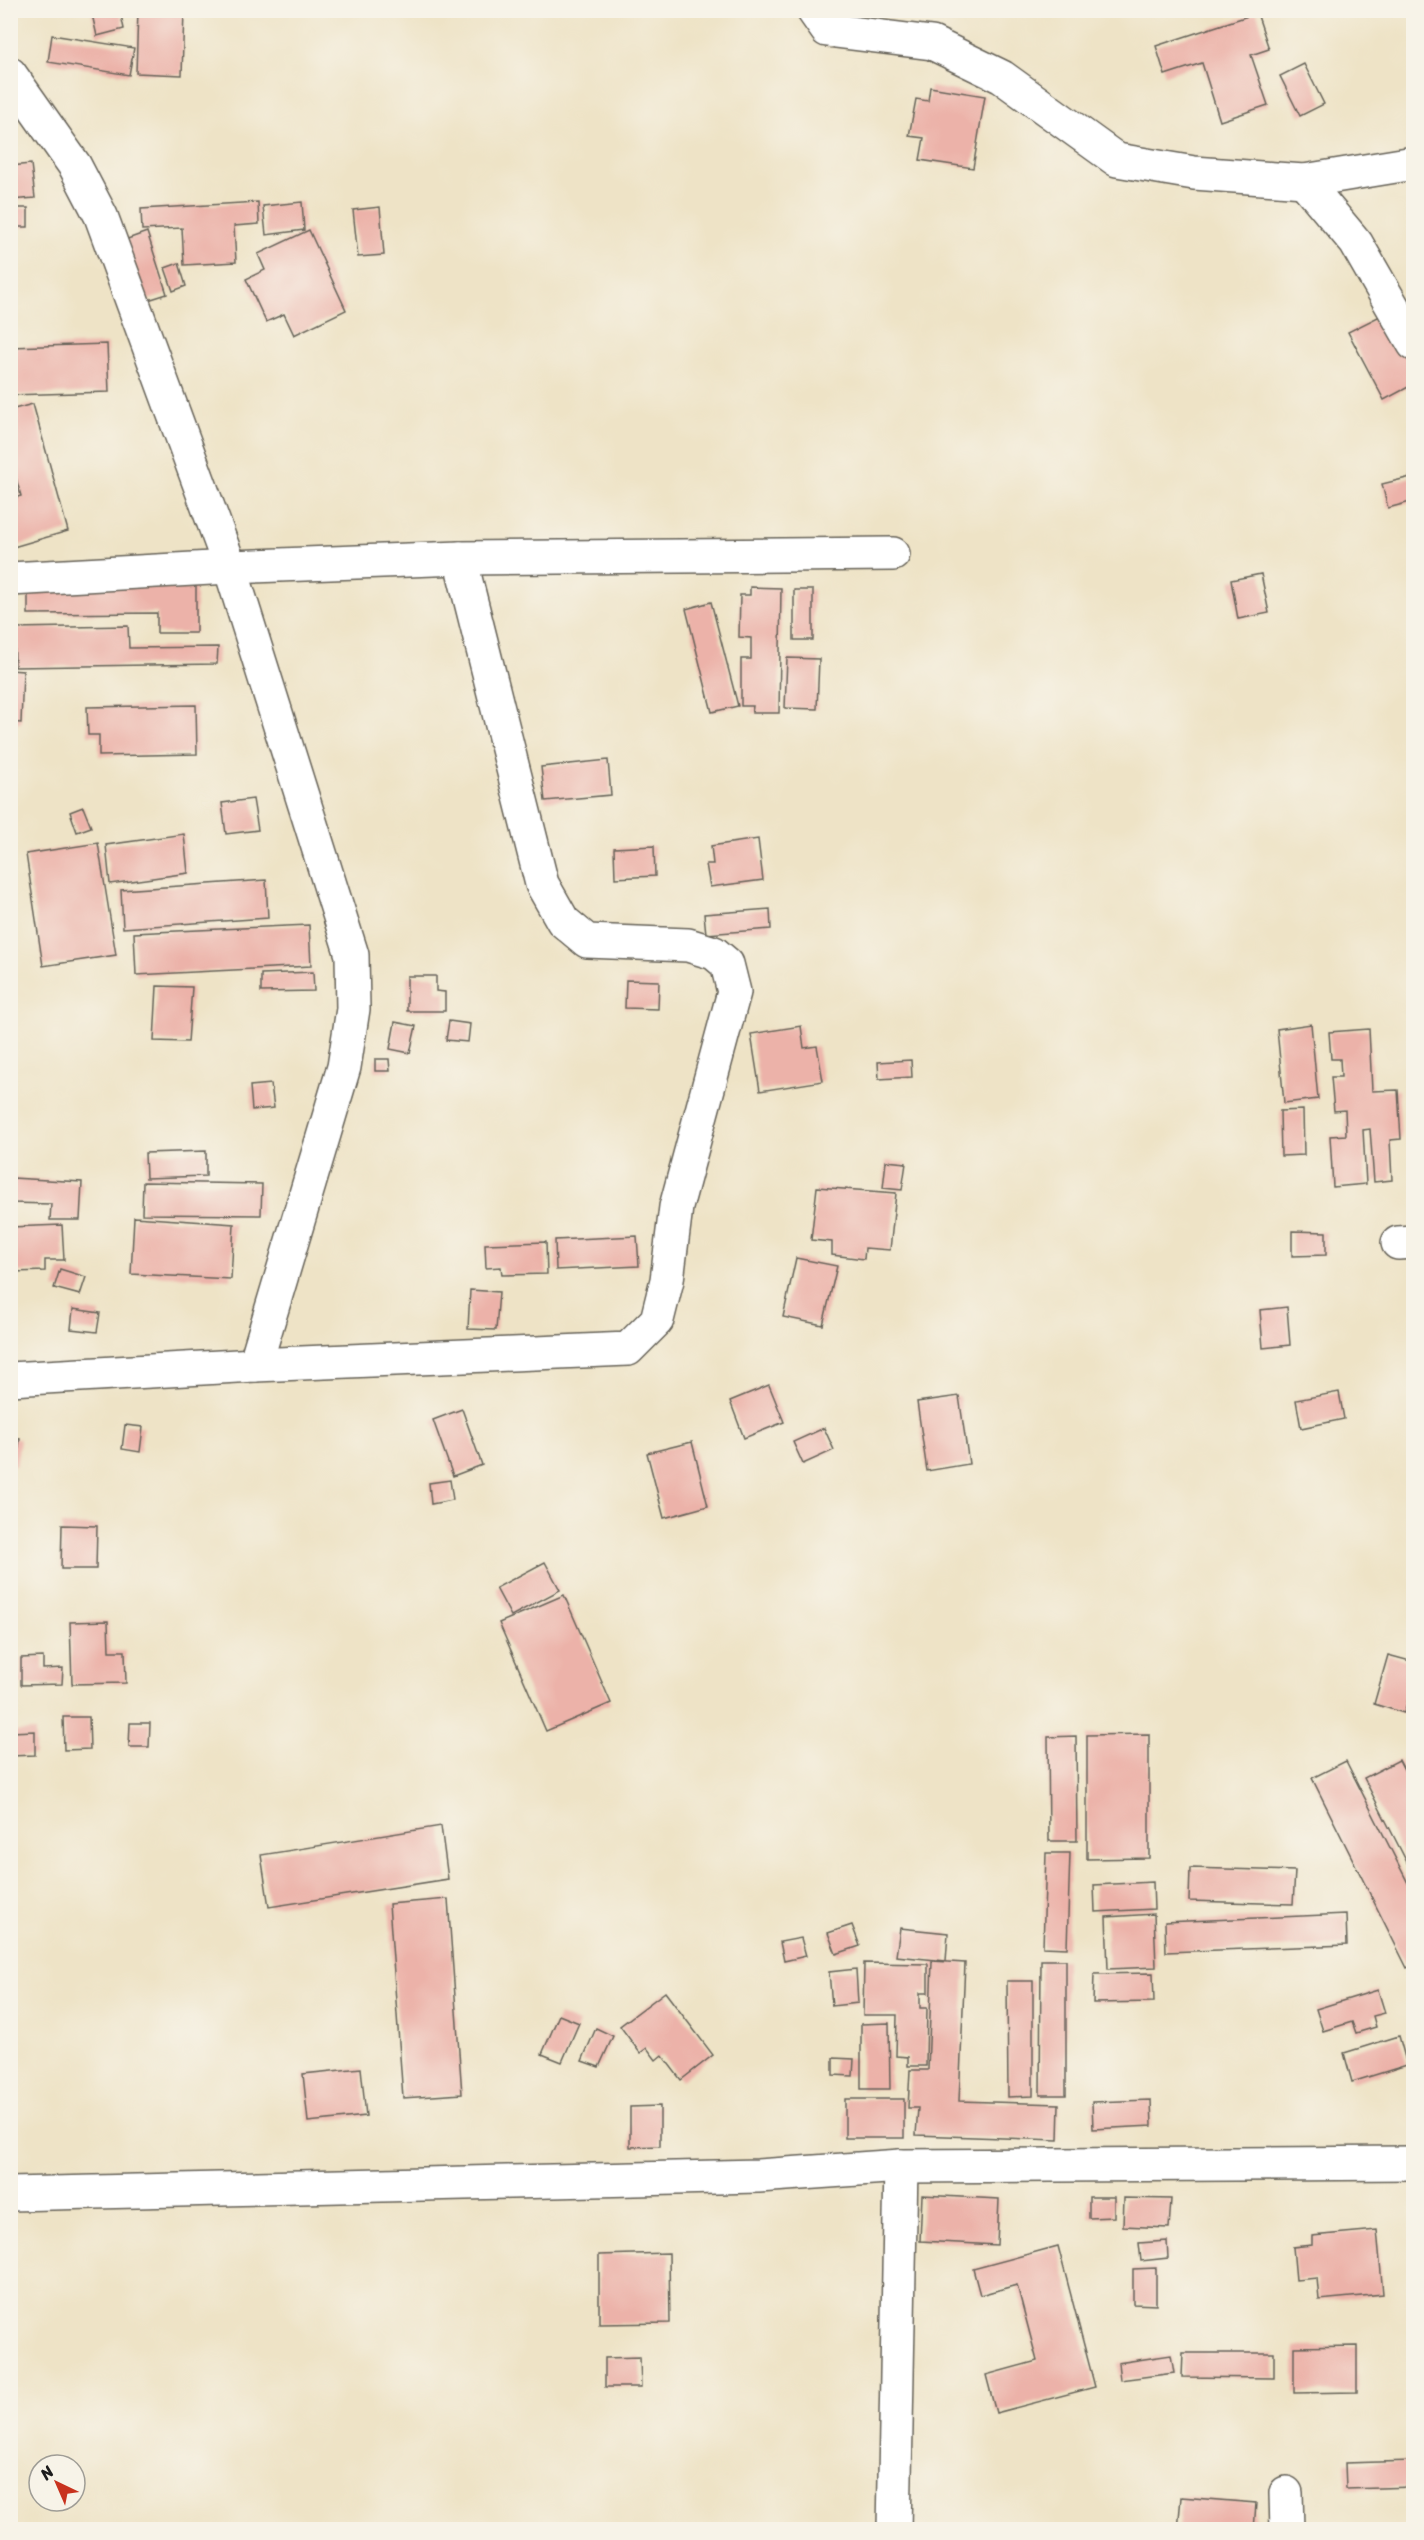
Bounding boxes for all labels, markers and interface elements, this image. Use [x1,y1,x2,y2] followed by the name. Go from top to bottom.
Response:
[27,2453,87,2513] north arrow
[32,2458,62,2488] text: N

